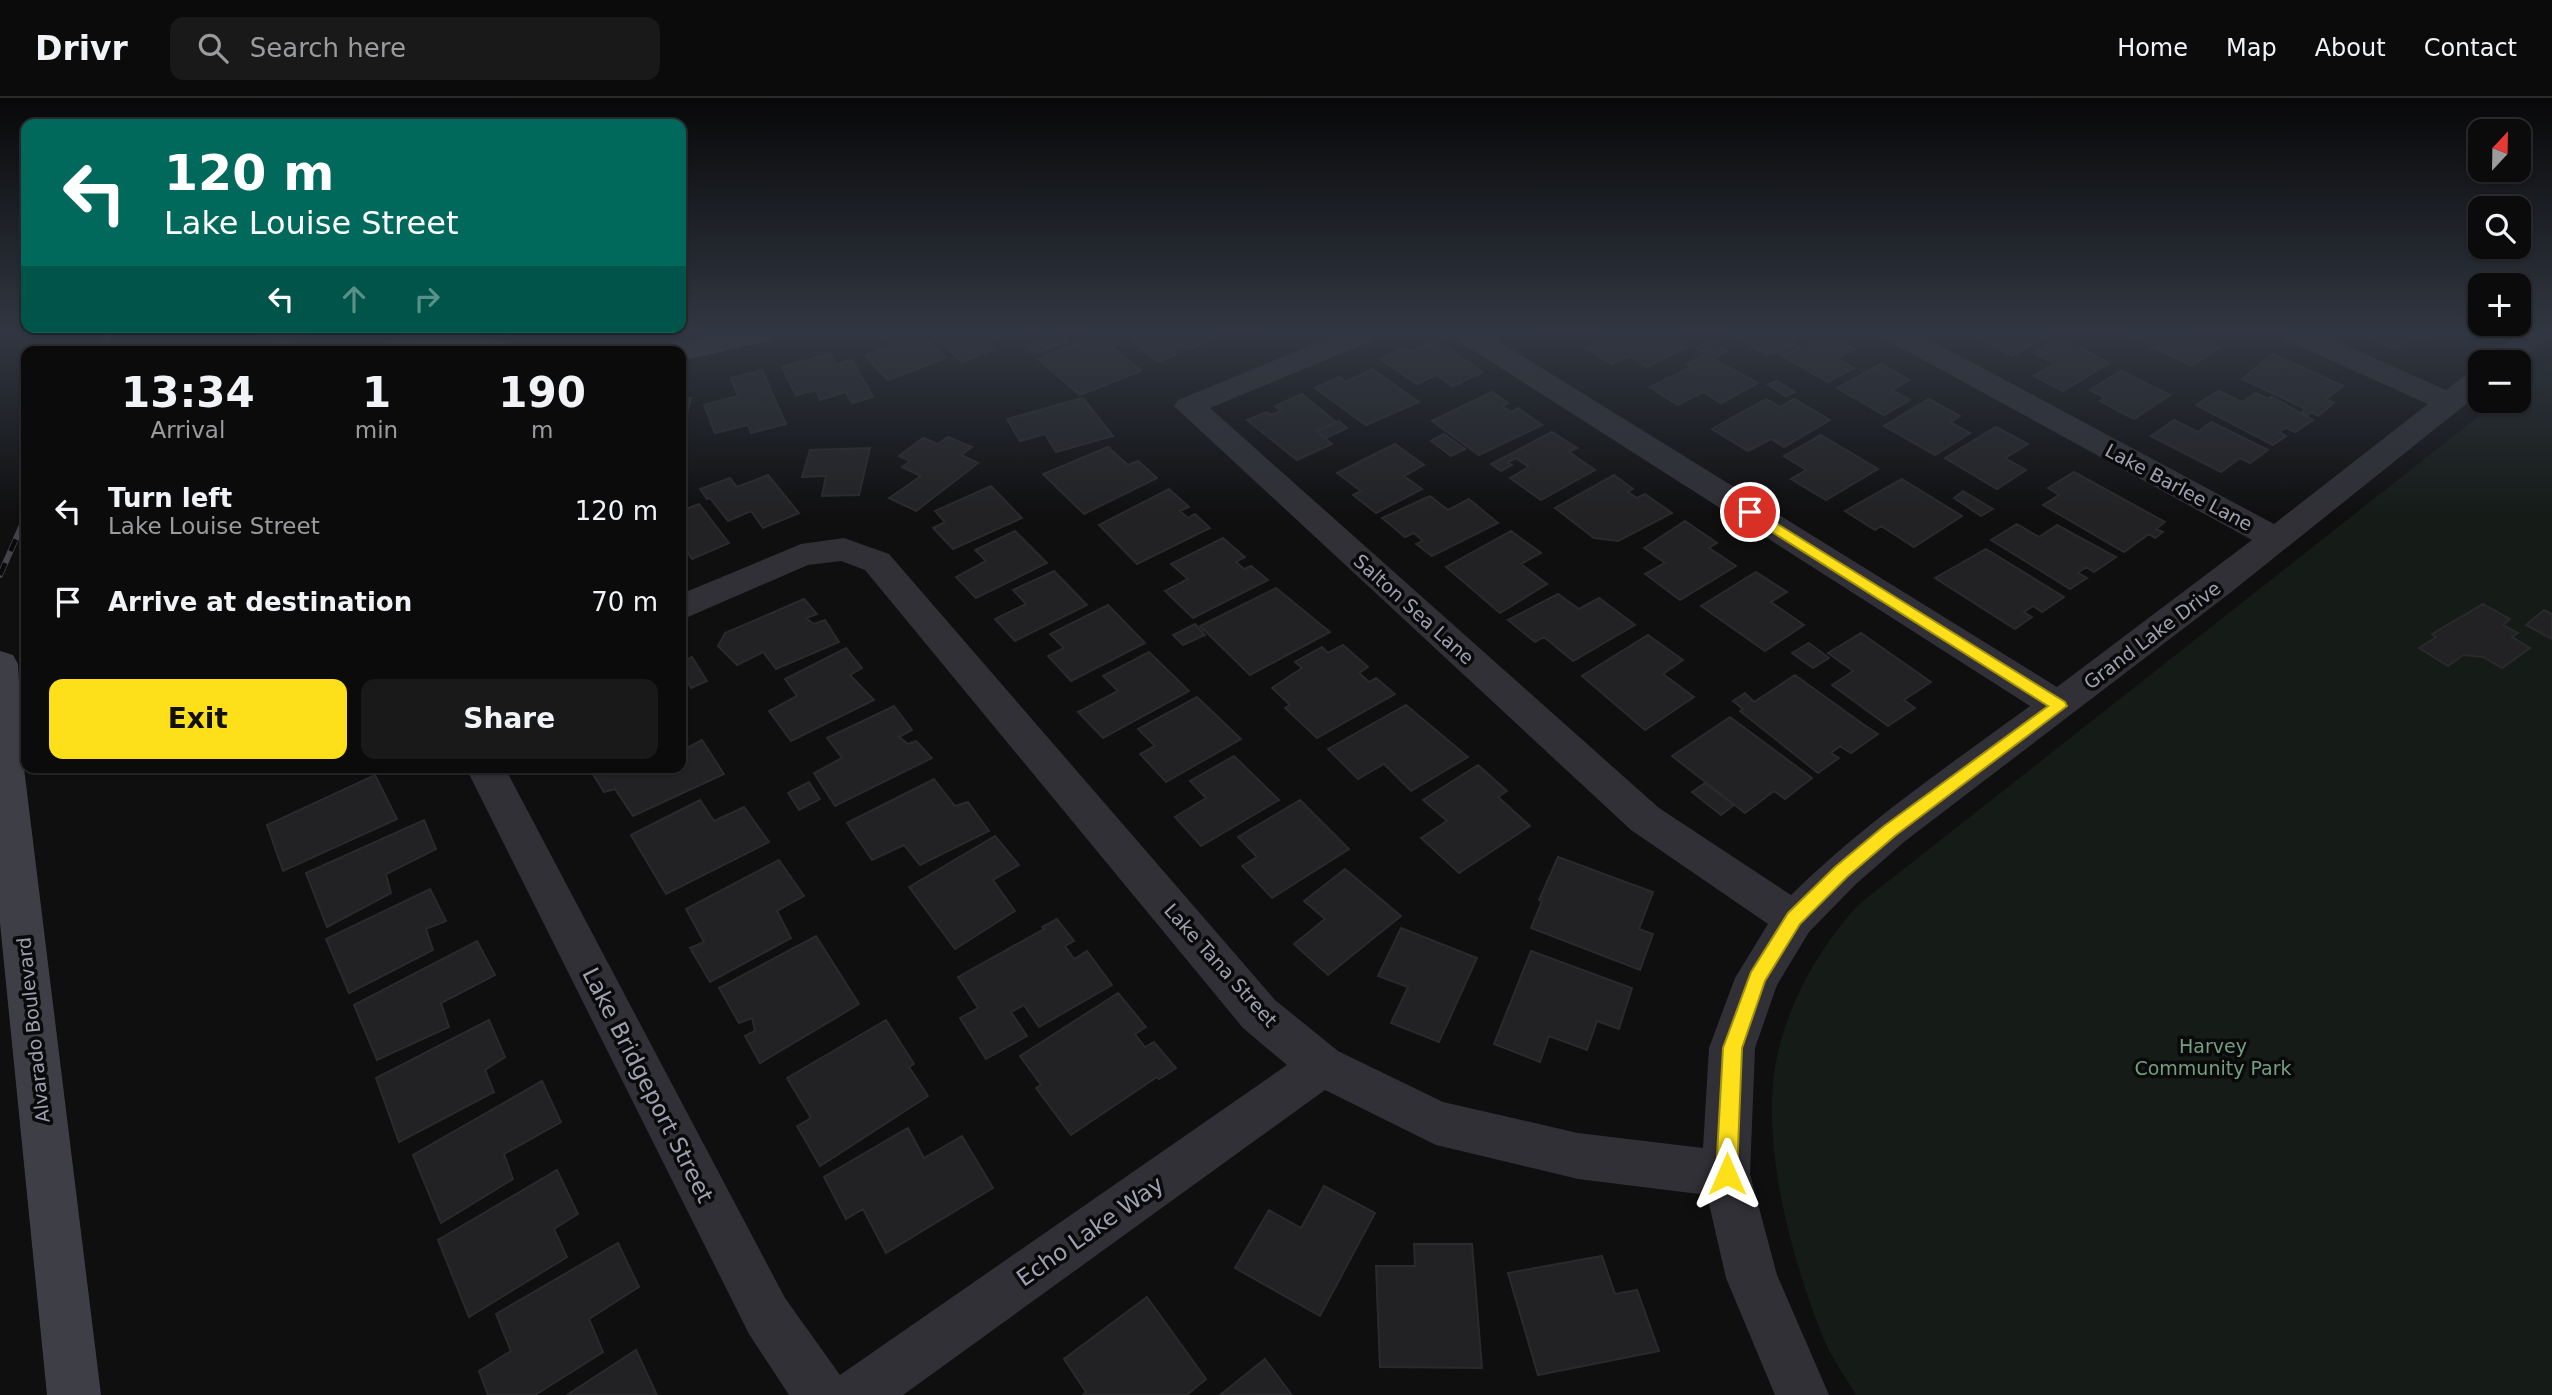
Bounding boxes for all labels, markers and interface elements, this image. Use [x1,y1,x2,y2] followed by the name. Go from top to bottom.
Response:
[170,17,660,80] search box
[35,29,128,68] text: Drivr
[194,29,232,67] icon: search
[250,33,406,63] text: Search here
[2117,34,2188,62] text: Home
[2226,34,2277,62] text: Map
[2315,34,2386,62] text: About
[2424,34,2517,62] text: Contact
[2468,119,2530,182] north arrow
[2468,119,2531,413] map controls
[164,145,334,202] text: 120 m
[49,147,140,238] icon: left
[2468,196,2531,259] button: search
[164,204,458,242] text: Lake Louise Street
[2468,273,2531,336] button: +
[262,280,300,318] icon: left
[335,280,373,318] icon: ahead
[408,280,446,318] icon: right
[2468,350,2531,413] button: −
[121,368,255,417] text: 13:34
[362,368,391,417] text: 1
[498,368,586,417] text: 190
[151,417,225,443] text: Arrival
[355,417,398,443] text: min
[531,417,553,443] text: m
[2102,439,2256,535] street label: Lake Barlee Lane
[1720,482,1780,542] pin
[108,483,232,513] text: Turn left
[49,492,87,530] icon: left
[1731,493,1769,531] icon: arrive
[575,496,658,526] text: 120 m
[108,513,320,539] text: Lake Louise Street
[1350,549,1478,669] street label: Salton Sea Lane
[2079,576,2225,694] street label: Grand Lake Drive
[49,583,87,621] icon: arrive
[108,587,412,617] text: Arrive at destination
[591,587,658,617] text: 70 m
[49,679,347,759] button: Exit
[361,679,658,759] button: Share
[1160,899,1282,1031] street label: Lake Tana Street
[12,936,54,1124] street label: Alvarado Boulevard
[577,963,719,1207] street label: Lake Bridgeport Street
[2134,1035,2292,1079] park label: Harvey Community Park
[1690,1137,1764,1211] position arrow
[1012,1171,1168,1291] street label: Echo Lake Way

